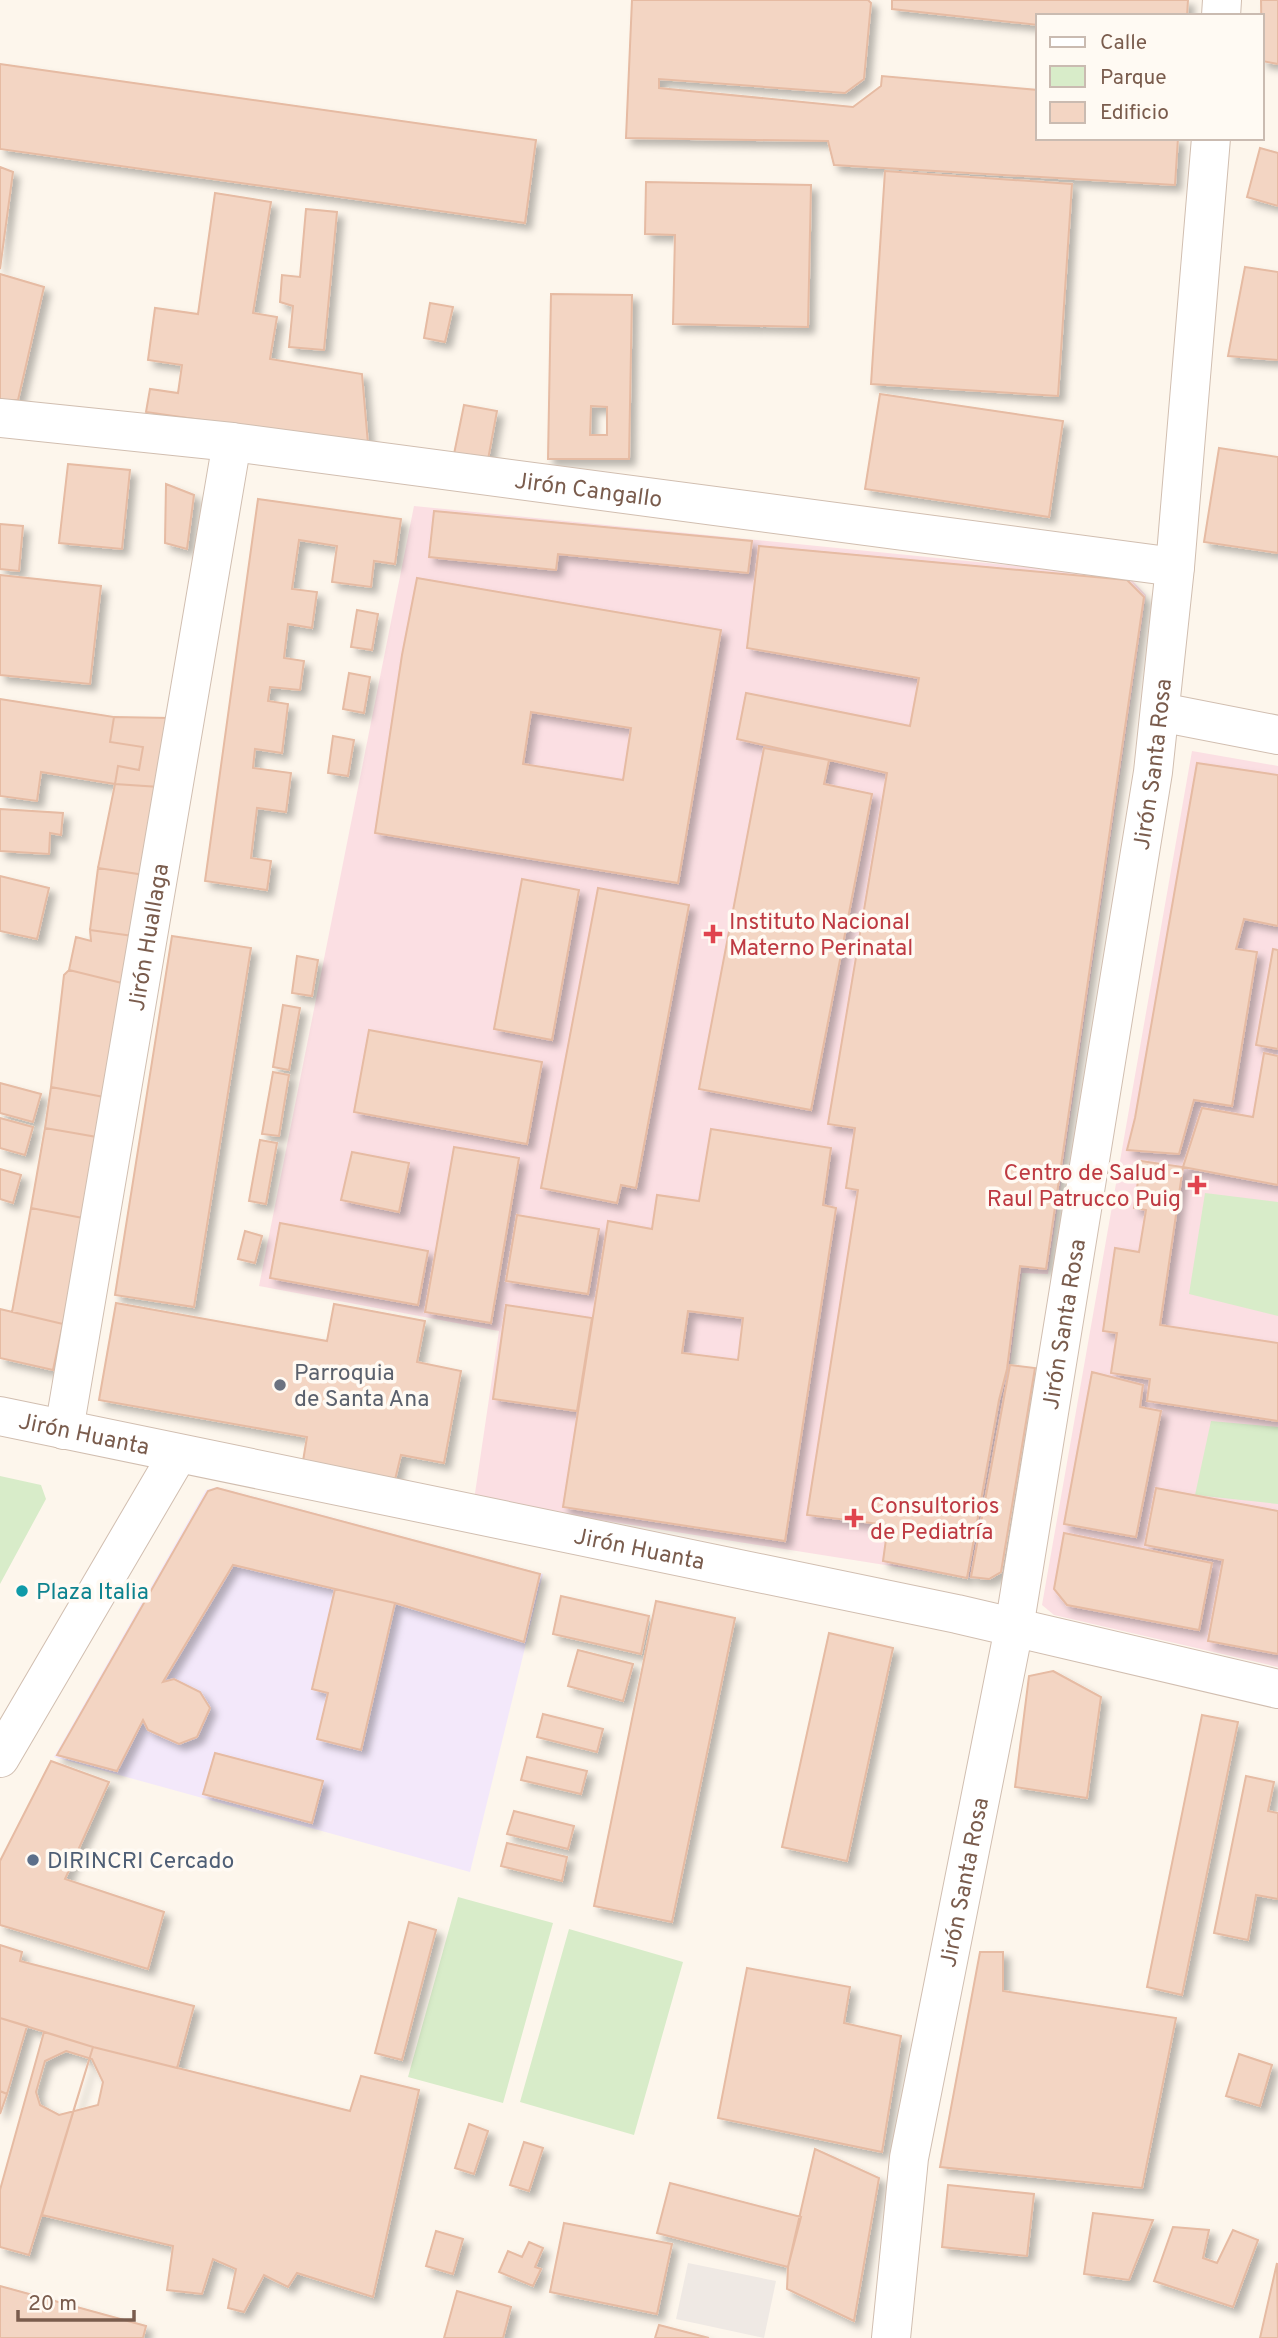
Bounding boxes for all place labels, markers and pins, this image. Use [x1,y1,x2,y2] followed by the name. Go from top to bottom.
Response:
[729,909,913,964] place label: Instituto Nacional Materno Perinatal
[703,924,723,944] marker: Instituto Nacional Materno Perinatal
[987,1160,1181,1215] place label: Centro de Salud - Raul Patrucco Puig
[1187,1175,1207,1195] marker: Centro de Salud - Raul Patrucco Puig
[294,1360,429,1415] place label: Parroquia de Santa Ana
[272,1377,288,1393] marker: Parroquia de Santa Ana
[870,1493,999,1548] place label: Consultorios de Pediatría
[844,1508,864,1528] marker: Consultorios de Pediatría
[36,1579,149,1608] place label: Plaza Italia
[14,1583,30,1599] marker: Plaza Italia
[47,1848,234,1877] place label: DIRINCRI Cercado
[25,1852,41,1868] marker: DIRINCRI Cercado

